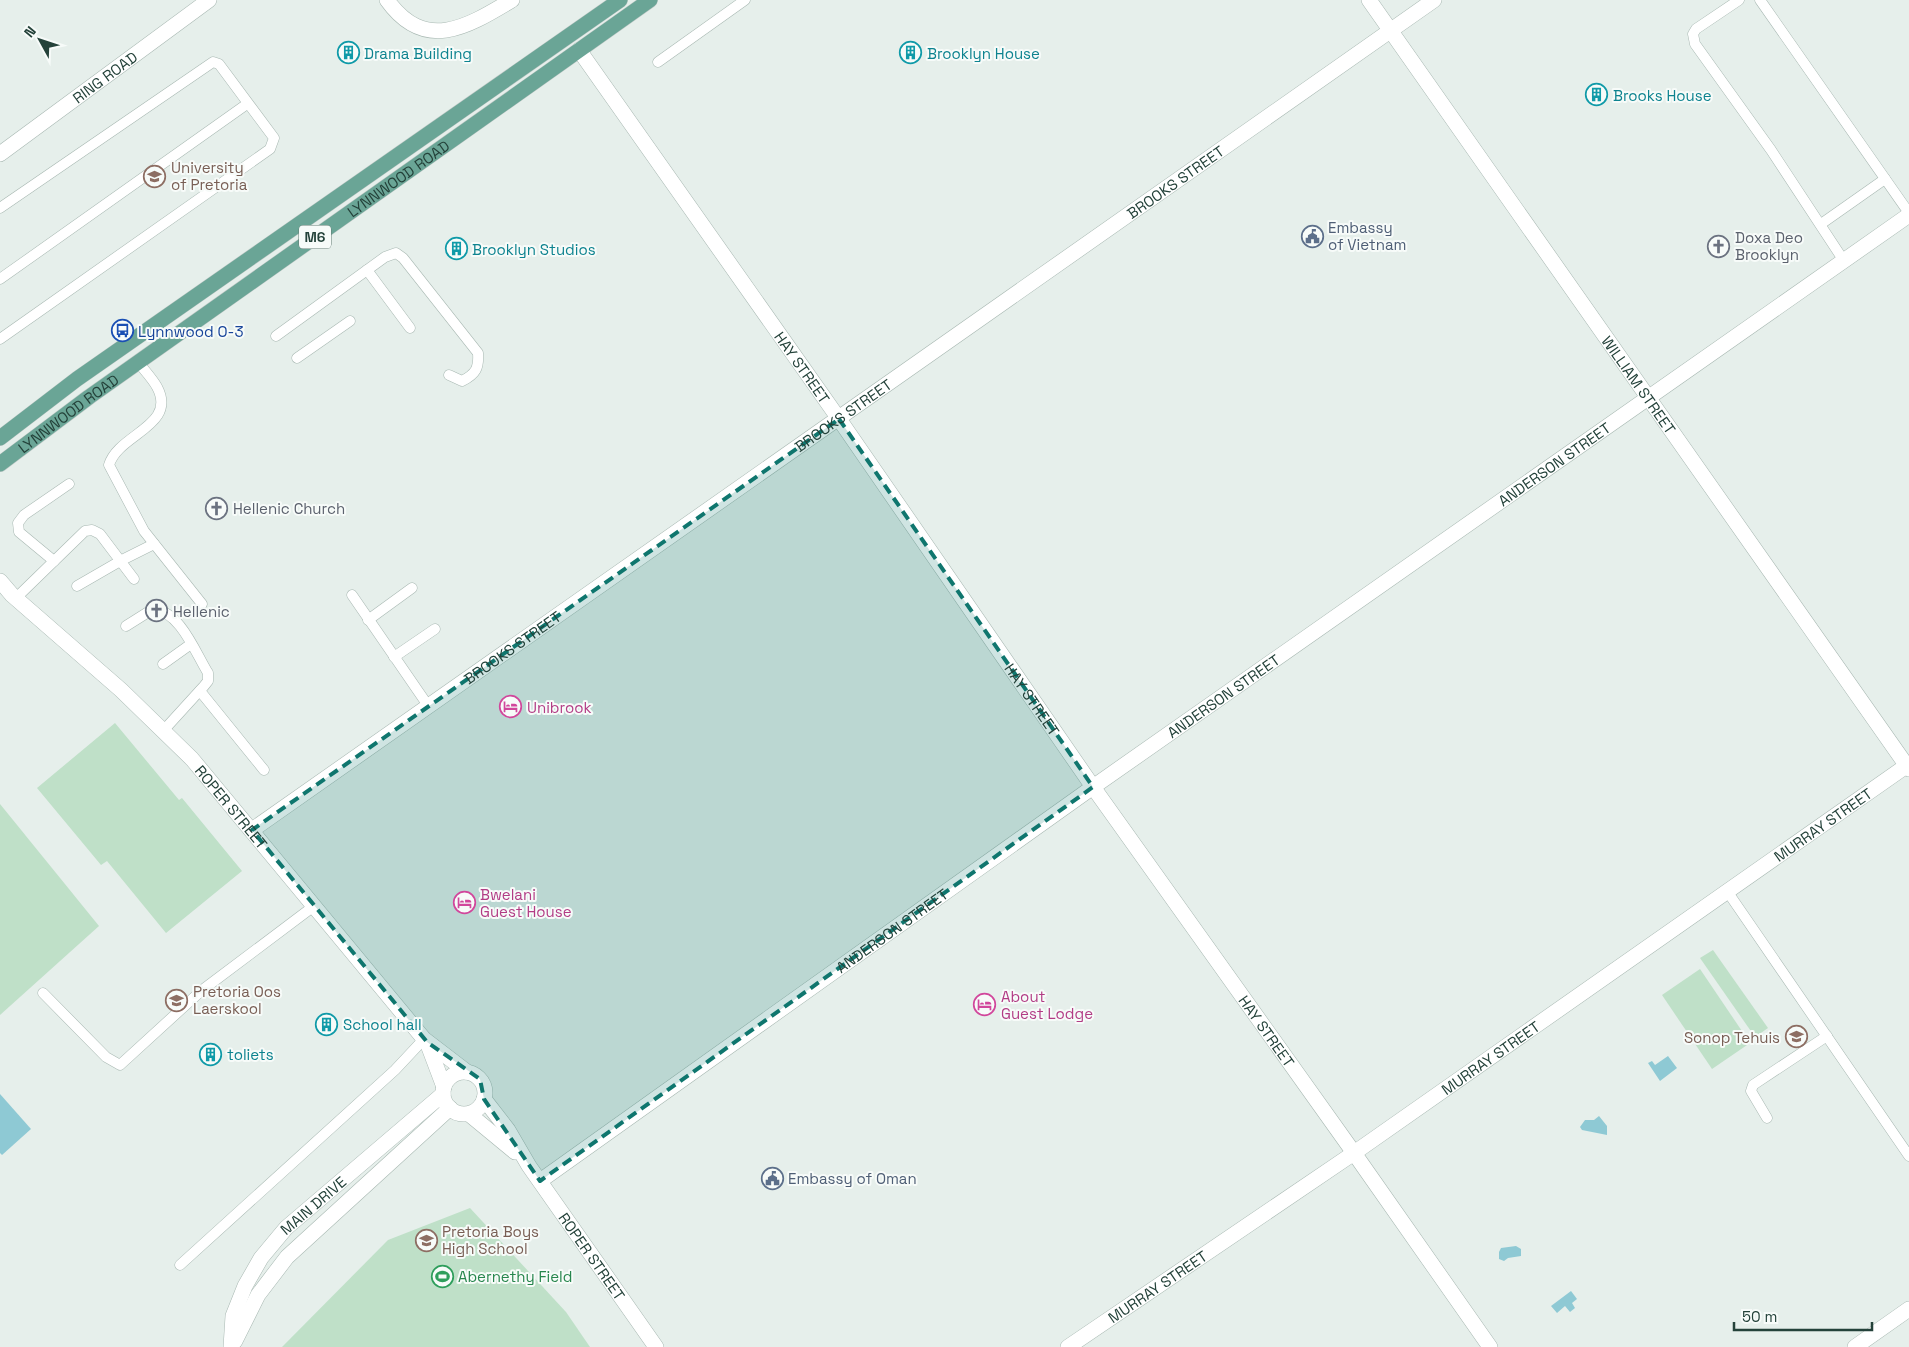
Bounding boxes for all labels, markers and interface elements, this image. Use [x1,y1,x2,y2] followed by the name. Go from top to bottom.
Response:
[15,15,65,65] north arrow
[20,22,40,41] text: N
[336,41,360,65] building icon: Drama Building
[899,41,923,65] building icon: Brooklyn House
[364,44,472,63] place label: Drama Building
[927,44,1040,63] place label: Brooklyn House
[69,47,141,107] street label: RING ROAD
[1585,83,1609,107] building icon: Brooks House
[1613,86,1712,105] place label: Brooks House
[343,136,453,221] street label: LYNNWOOD ROAD
[1123,141,1228,222] street label: BROOKS STREET
[171,158,248,194] place label: University of Pretoria
[143,164,167,188] school or university icon: University of Pretoria
[1328,218,1406,254] place label: Embassy of Vietnam
[1300,224,1324,248] public building icon: Embassy of Vietnam
[299,226,331,248] road number: M6
[1735,228,1803,264] place label: Doxa Deo Brooklyn
[1707,234,1731,258] church icon: Doxa Deo Brooklyn
[444,237,468,261] building icon: Brooklyn Studios
[472,240,596,259] place label: Brooklyn Studios
[110,319,134,343] bus stop icon: Lynnwood O-3
[138,322,243,341] place label: Lynnwood O-3
[771,327,834,407] street label: HAY STREET
[1598,332,1680,438] street label: WILLIAM STREET
[14,370,122,457] street label: LYNNWOOD ROAD
[791,374,895,456] street label: BROOKS STREET
[1494,418,1614,510] street label: ANDERSON STREET
[205,496,229,520] church icon: Hellenic Church
[233,499,345,518] place label: Hellenic Church
[145,599,169,623] church icon: Hellenic
[173,602,230,621] place label: Hellenic
[460,607,565,688] street label: BROOKS STREET
[1163,650,1283,742] street label: ANDERSON STREET
[1001,659,1064,739] street label: HAY STREET
[499,695,523,719] hotel icon: Unibrook
[527,698,592,717] place label: Unibrook
[191,761,272,853] street label: ROPER STREET
[1770,783,1876,865] street label: MURRAY STREET
[832,884,952,977] street label: ANDERSON STREET
[480,885,572,921] place label: Bwelani Guest House
[452,891,476,915] hotel icon: Bwelani Guest House
[193,982,281,1018] place label: Pretoria Oos Laerskool
[1001,987,1093,1023] place label: About Guest Lodge
[165,988,189,1012] school or university icon: Pretoria Oos Laerskool
[1235,991,1299,1071] street label: HAY STREET
[973,993,997,1017] hotel icon: About Guest Lodge
[315,1012,339,1036] building icon: School hall
[343,1015,422,1034] place label: School hall
[1437,1016,1543,1099] street label: MURRAY STREET
[1784,1025,1808,1049] school or university icon: Sonop Tehuis
[1684,1028,1780,1047] place label: Sonop Tehuis
[199,1042,223,1066] building icon: toliets
[227,1045,274,1064] place label: toliets
[760,1166,784,1190] public building icon: Embassy of Oman
[788,1169,917,1188] place label: Embassy of Oman
[276,1172,350,1239] street label: MAIN DRIVE
[555,1208,630,1304] street label: ROPER STREET
[442,1222,539,1258] place label: Pretoria Boys High School
[414,1228,438,1252] school or university icon: Pretoria Boys High School
[1104,1246,1211,1327] street label: MURRAY STREET
[430,1264,454,1288] sports icon: Abernethy Field
[458,1267,572,1286] place label: Abernethy Field
[1734,1300,1872,1332] scale bar
[1742,1307,1777,1326] text: 50 m

